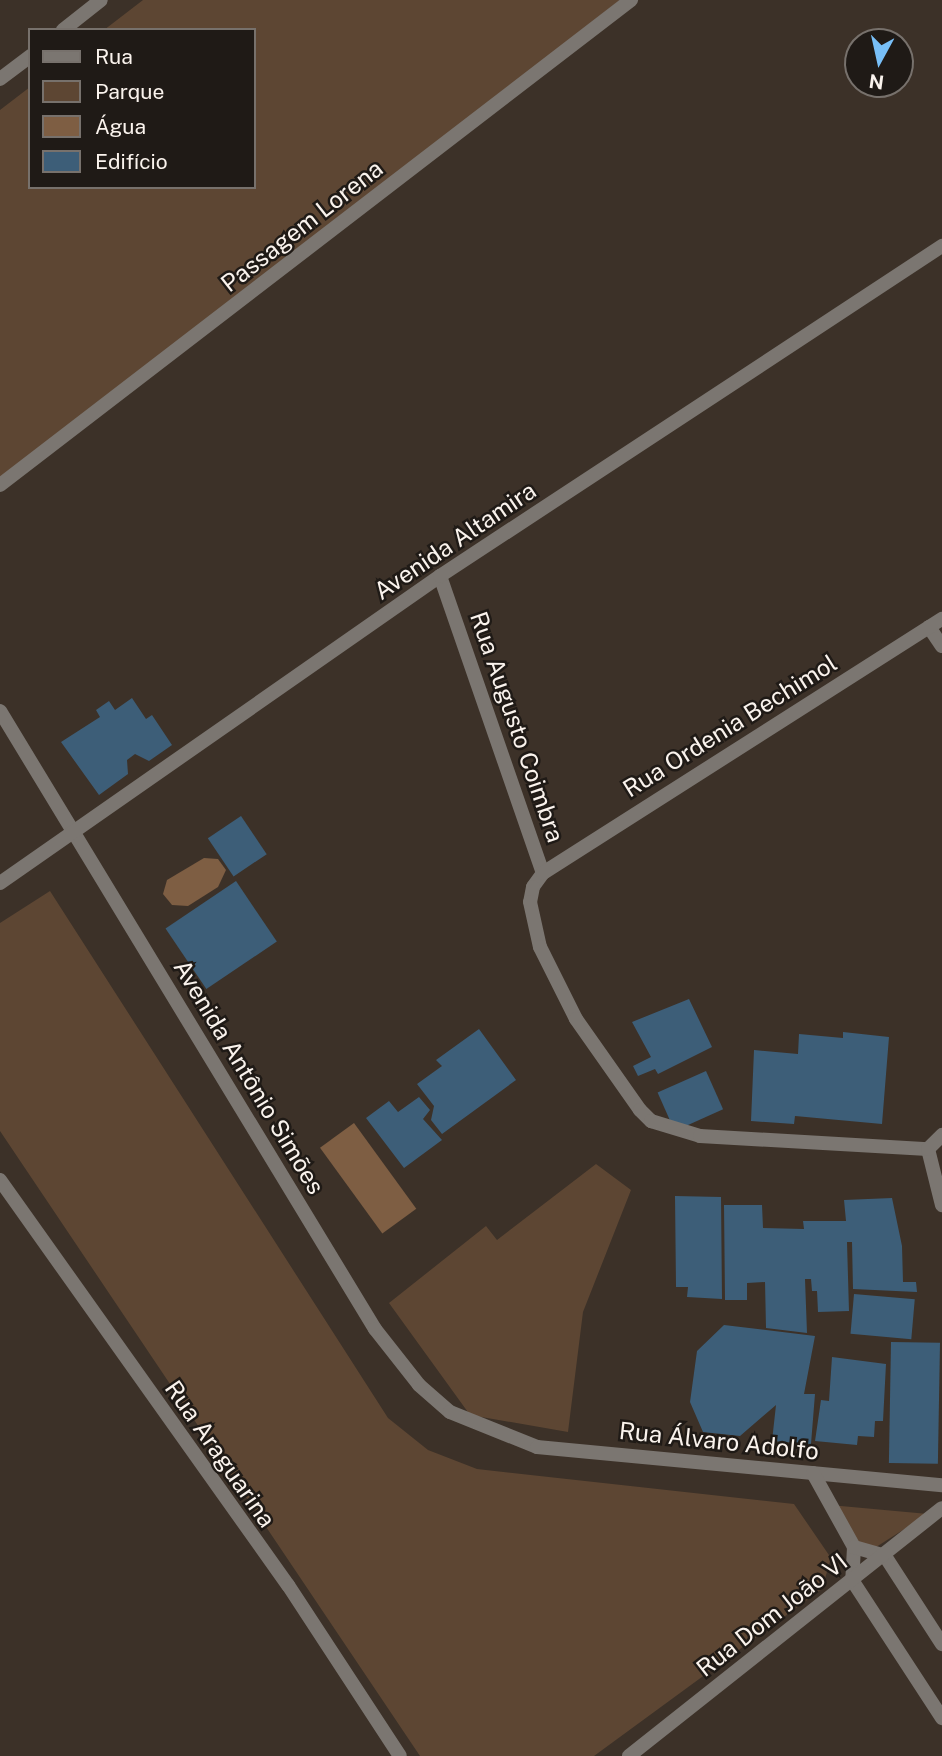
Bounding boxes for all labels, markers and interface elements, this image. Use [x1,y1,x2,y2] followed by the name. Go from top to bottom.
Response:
[28,28,256,189] legend
[844,28,914,98] north arrow
[95,44,133,69] text: Rua
[867,70,885,94] text: N
[95,79,164,104] text: Parque
[95,114,146,139] text: Água
[95,149,168,174] text: Edifício
[215,154,389,298] street label: Passagem Lorena
[368,476,542,606] street label: Avenida Altamira
[464,608,570,846] street label: Rua Augusto Coimbra
[618,648,842,804] street label: Rua Ordenia Bechimol
[167,954,331,1200] street label: Avenida Antônio Simões
[159,1375,281,1533] street label: Rua Araguarina
[618,1416,820,1466] street label: Rua Álvaro Adolfo
[691,1547,853,1683] street label: Rua Dom João VI

